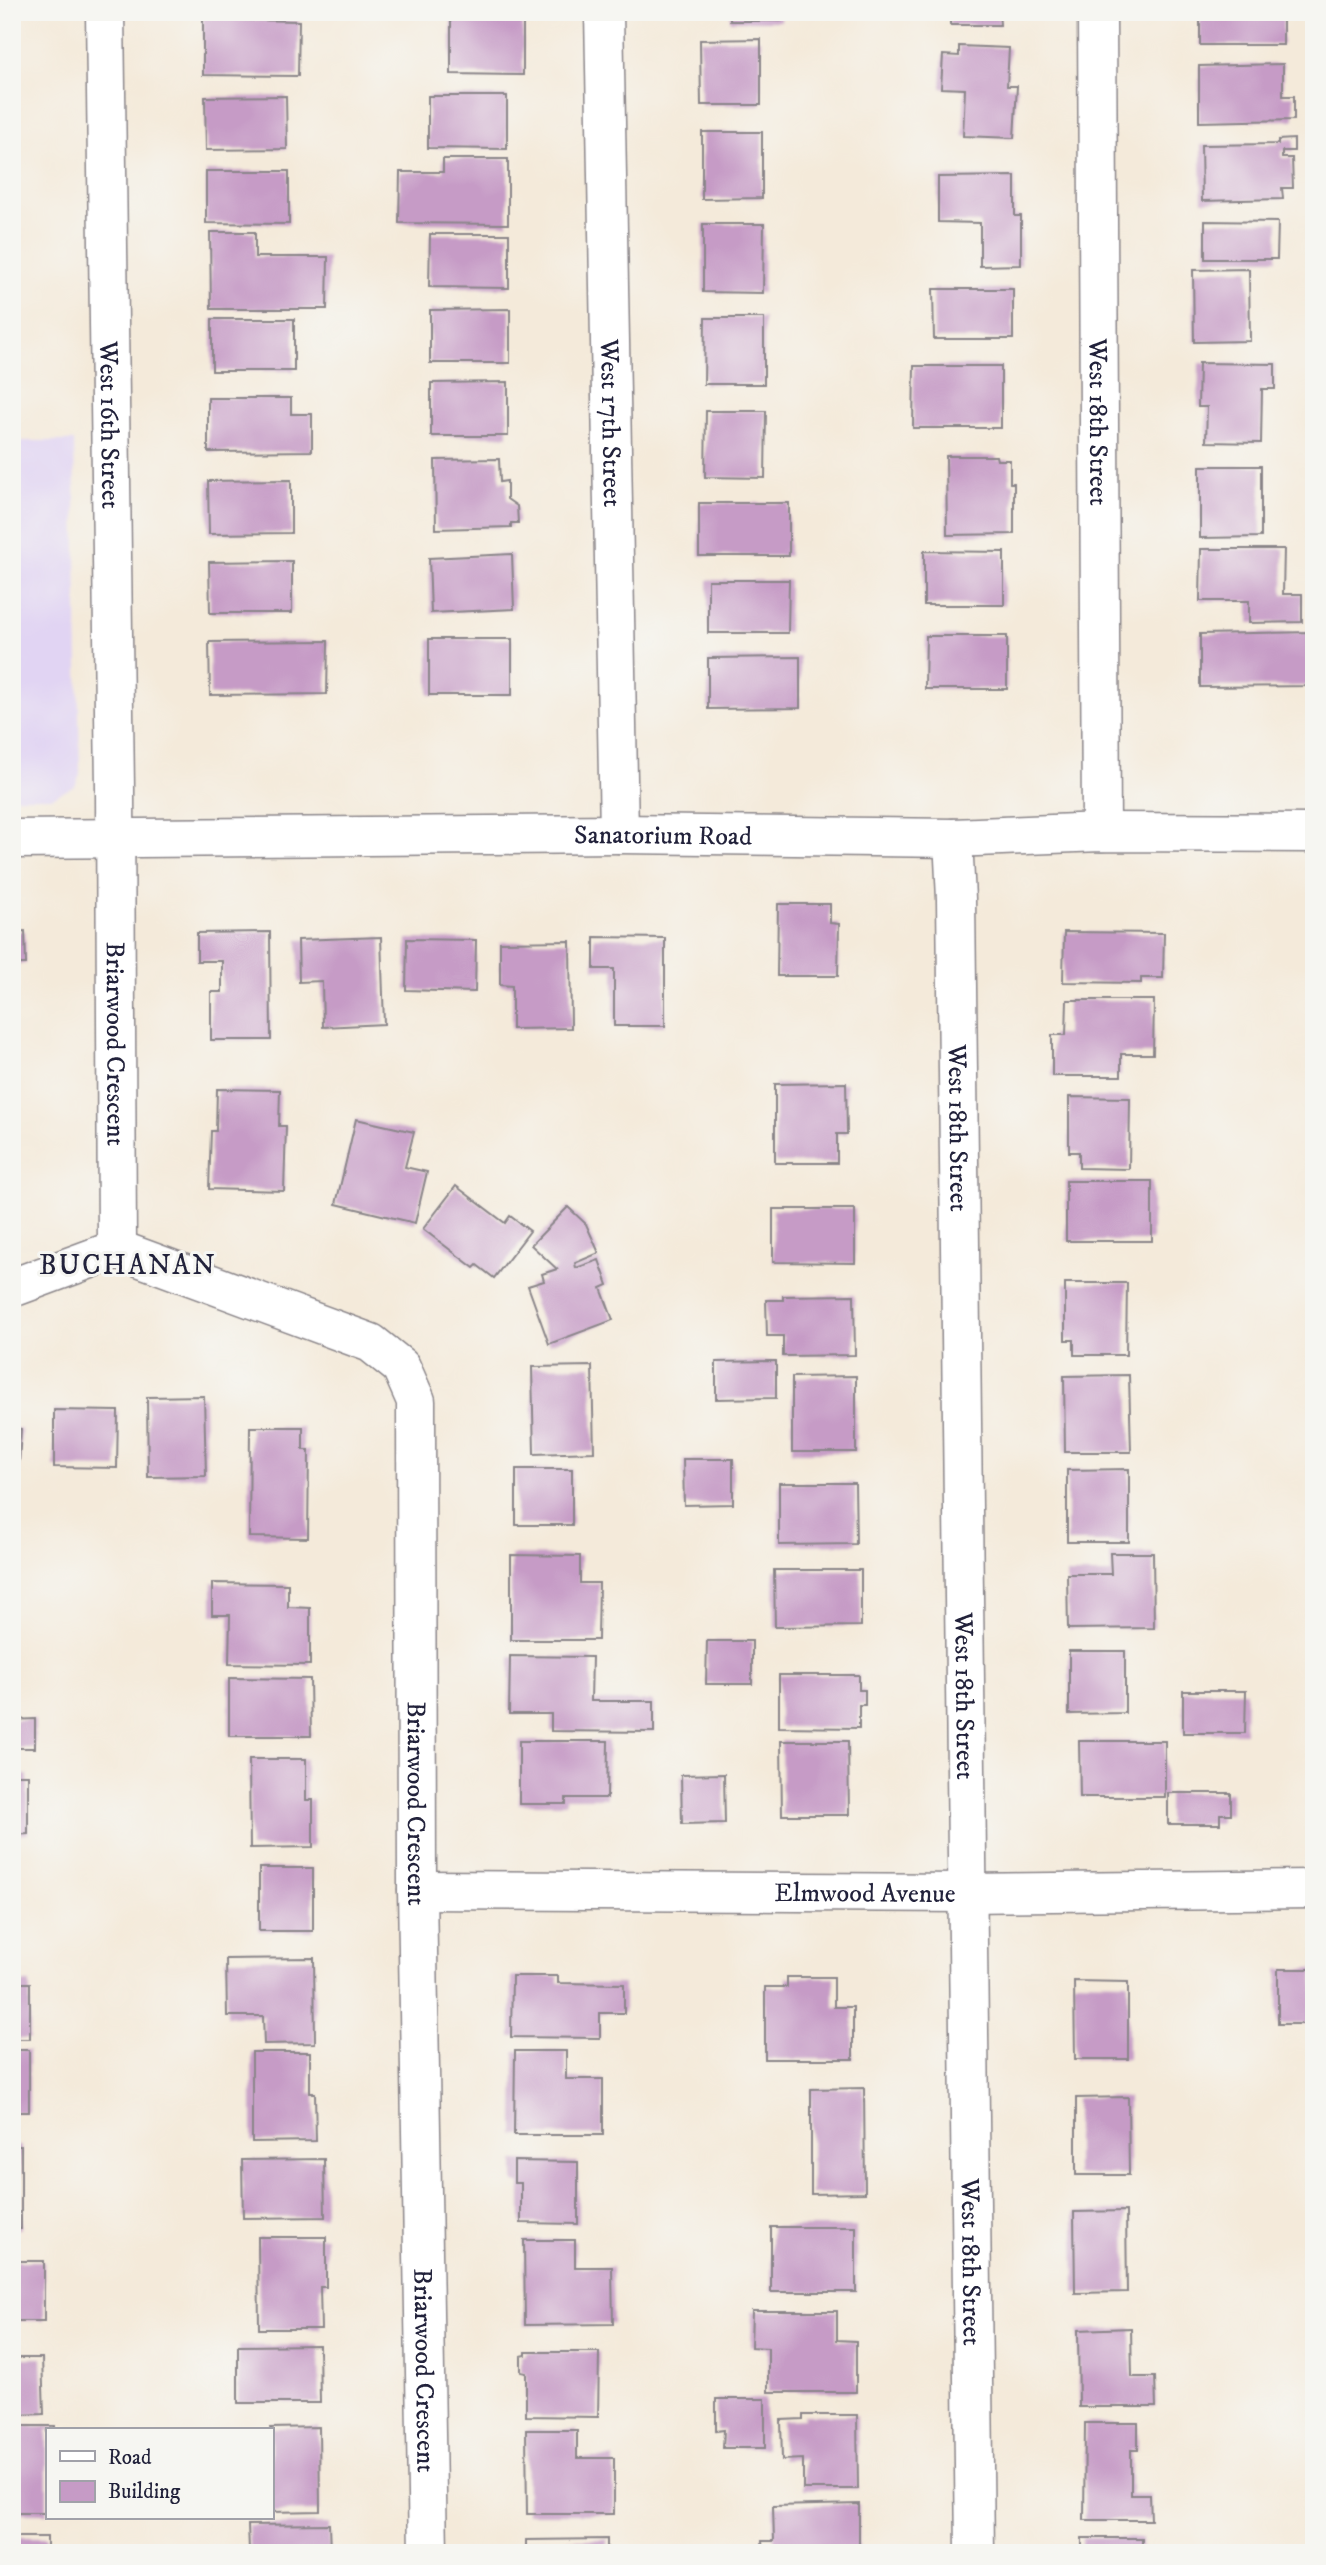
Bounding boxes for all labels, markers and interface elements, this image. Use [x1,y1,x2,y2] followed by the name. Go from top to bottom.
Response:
[1081,337,1114,506] street label: West 18th Street
[592,338,628,507] street label: West 17th Street
[91,340,126,509] street label: West 16th Street
[574,819,752,854] street label: Sanatorium Road
[98,942,132,1146] street label: Briarwood Crescent
[940,1043,975,1212] street label: West 18th Street
[39,1248,217,1283] district label: BUCHANAN
[946,1611,981,1780] street label: West 18th Street
[399,1701,432,1906] street label: Briarwood Crescent
[774,1877,956,1911] street label: Elmwood Avenue
[953,2177,988,2346] street label: West 18th Street
[405,2268,442,2473] street label: Briarwood Crescent
[46,2428,273,2520] legend
[108,2445,152,2471] text: Road
[108,2479,181,2505] text: Building

